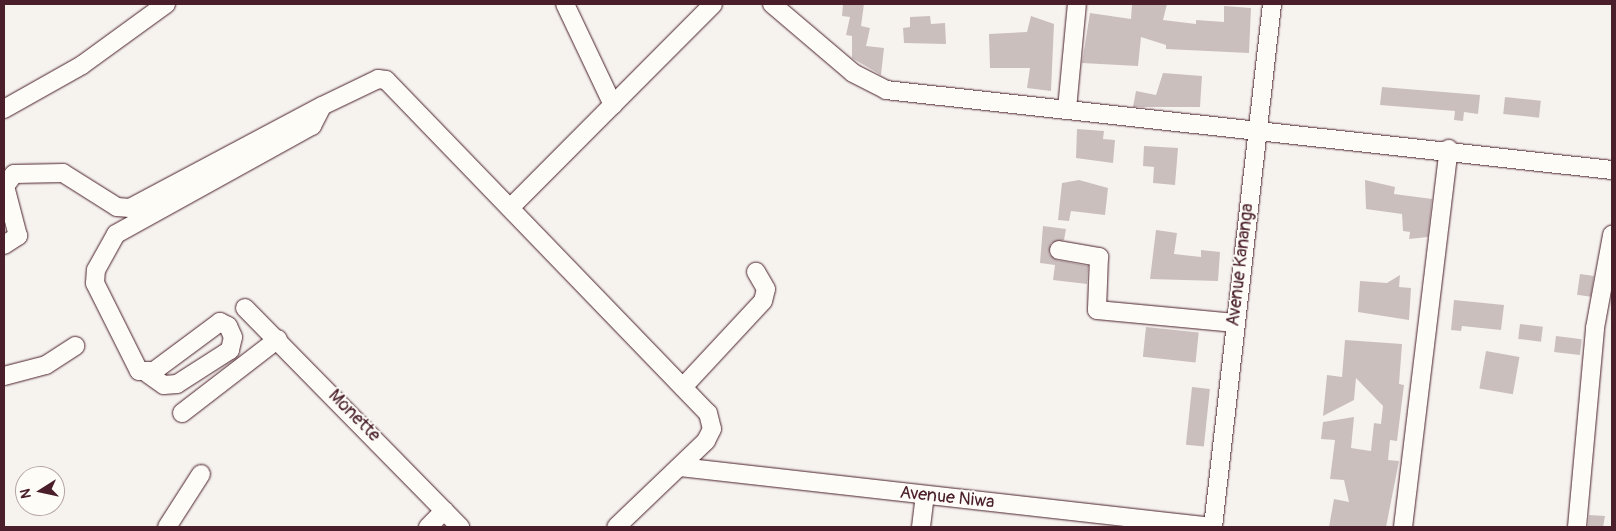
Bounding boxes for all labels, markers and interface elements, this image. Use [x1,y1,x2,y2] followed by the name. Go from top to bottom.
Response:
[1223,202,1259,328] street label: Avenue Kananga
[323,385,385,447] street label: Monette
[15,466,65,516] north arrow
[899,482,995,514] street label: Avenue Niwa
[17,487,35,500] text: N

